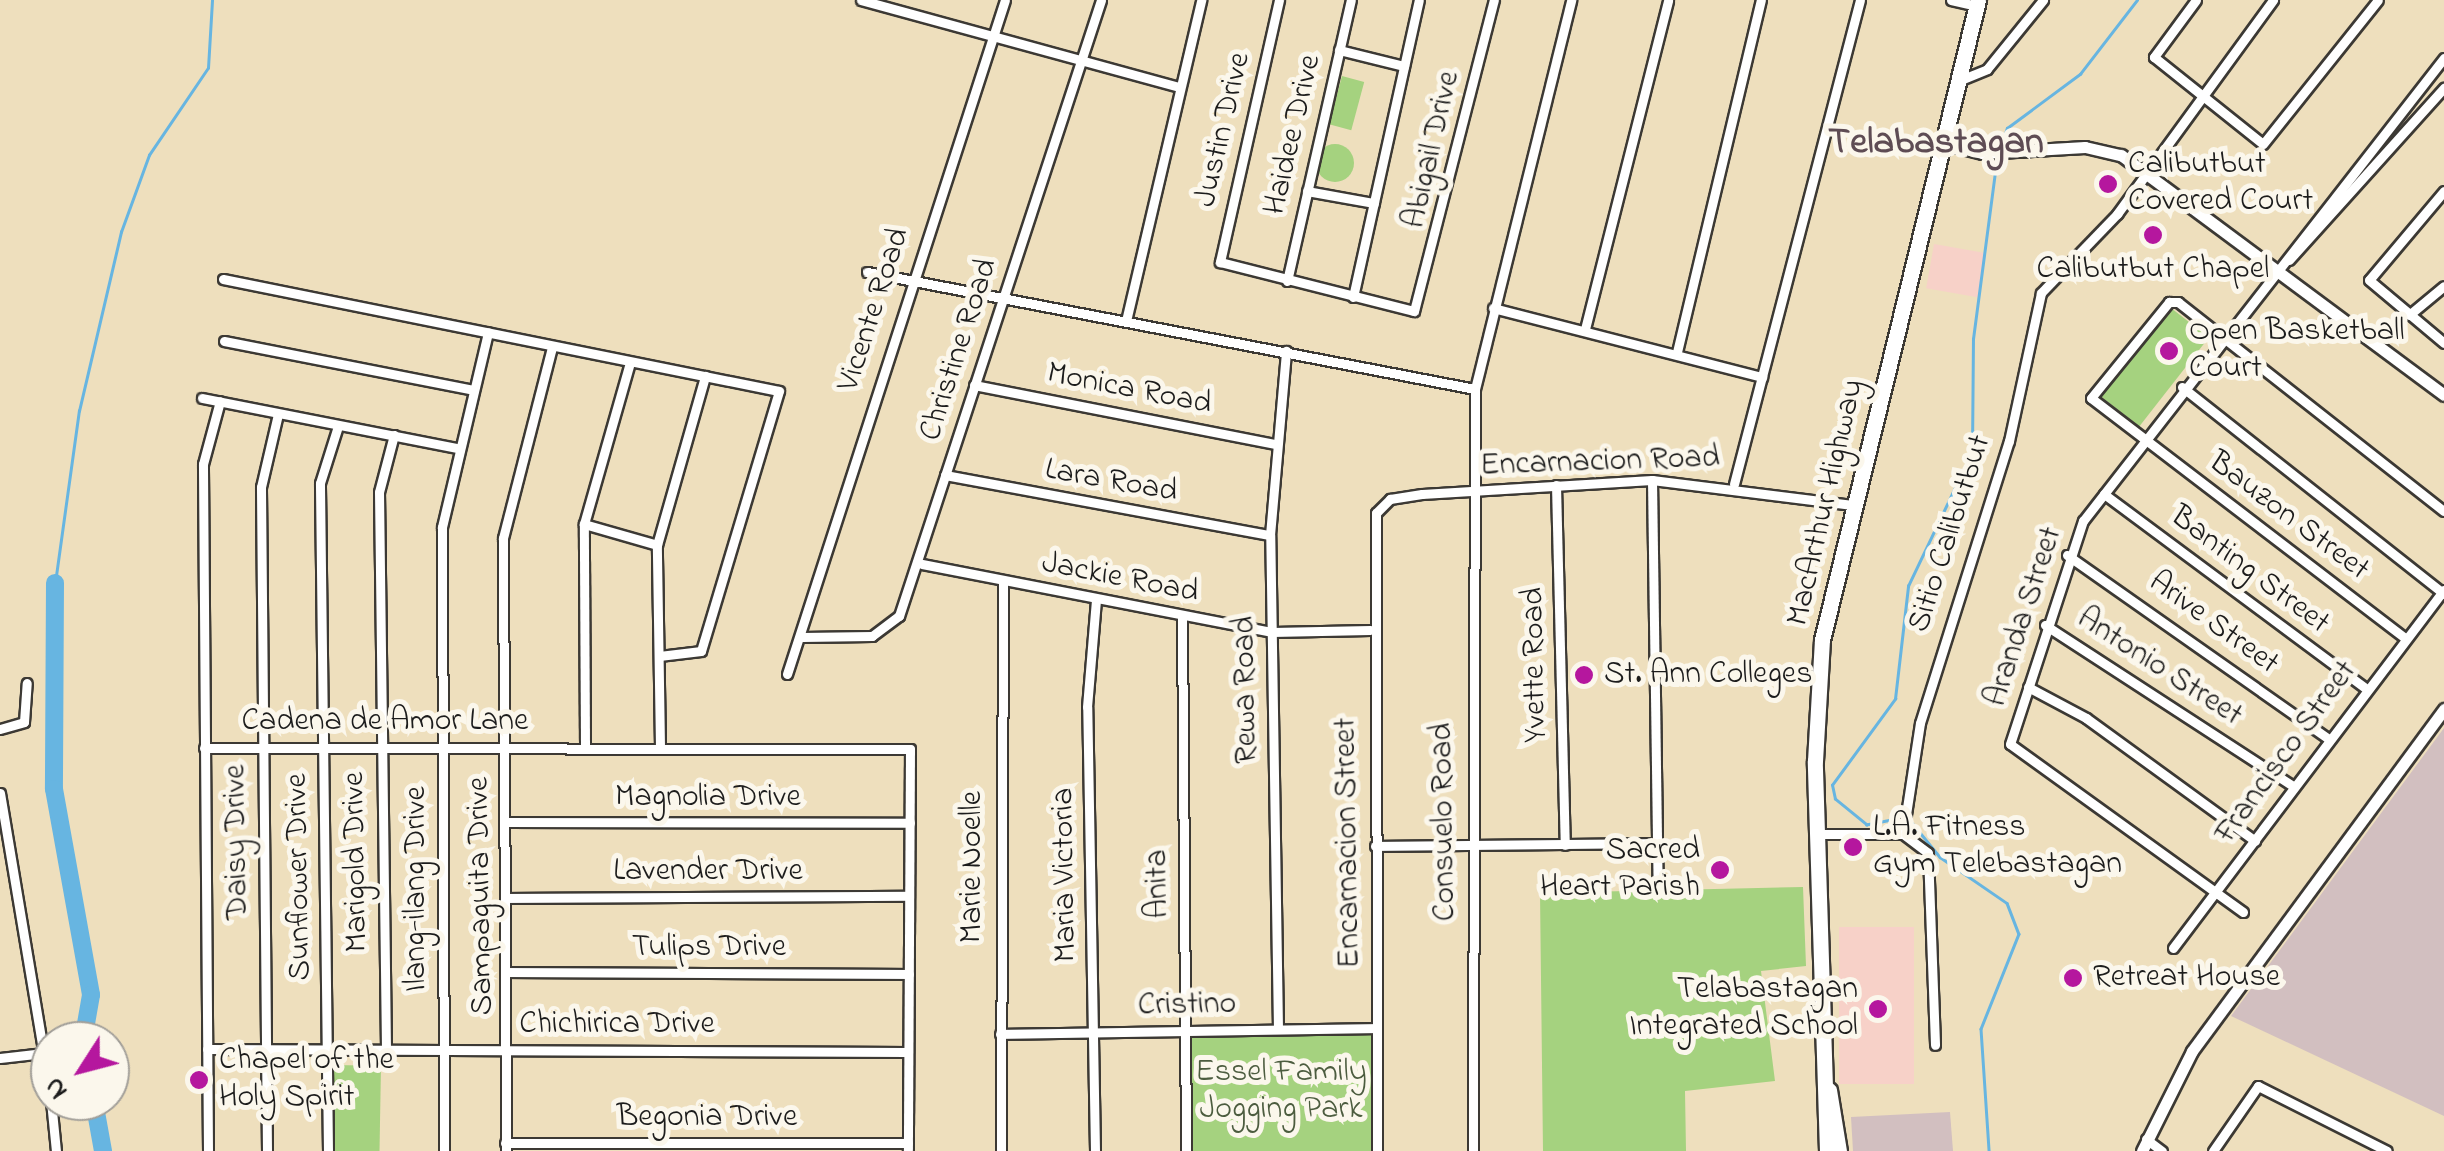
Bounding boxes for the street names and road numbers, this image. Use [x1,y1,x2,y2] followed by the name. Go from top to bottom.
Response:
[1188,49,1260,211] street label: Justin Drive
[1257,51,1331,219] street label: Haidee Drive
[1396,68,1470,232] street label: Abigail Drive
[831,224,919,396] street label: Vicente Road
[913,254,1007,446] street label: Christine Road
[1044,355,1214,425] street label: Monica Road
[1780,376,1874,630] street label: MacArthur Highway
[1901,431,2001,637] street label: Sitio Calibutbut
[1480,440,1720,486] street label: Encarnacion Road
[2200,444,2376,590] street label: Bauzon Street
[1042,451,1180,513] street label: Lara Road
[2162,499,2336,643] street label: Banting Street
[1978,522,2072,712] street label: Aranda Street
[1038,545,1202,613] street label: Jackie Road
[2140,564,2286,684] street label: Arive Street
[1515,587,1557,743] street label: Yvette Road
[2069,600,2249,736] street label: Antonio Street
[1227,616,1267,764] street label: Rewa Road
[2208,654,2366,852] street label: Francisco Street
[242,703,528,741] street label: Cadena de Amor Lane
[1328,717,1370,969] street label: Encarnacion Street
[1424,722,1466,922] street label: Consuelo Road
[217,764,259,920] street label: Daisy Drive
[336,771,378,953] street label: Marigold Drive
[279,773,321,981] street label: Sunflower Drive
[461,776,503,1016] street label: Sampaguita Drive
[615,779,801,817] street label: Magnolia Drive
[398,786,436,992] street label: Ilang-ilang Drive
[1045,787,1087,963] street label: Maria Victoria
[954,791,992,943] street label: Marie Noelle
[1139,849,1179,919] street label: Anita
[613,853,803,891] street label: Lavender Drive
[632,929,786,967] street label: Tulips Drive
[1137,986,1237,1026] street label: Cristino
[519,1006,715,1044] street label: Chichirica Drive
[617,1099,797,1137] street label: Begonia Drive

